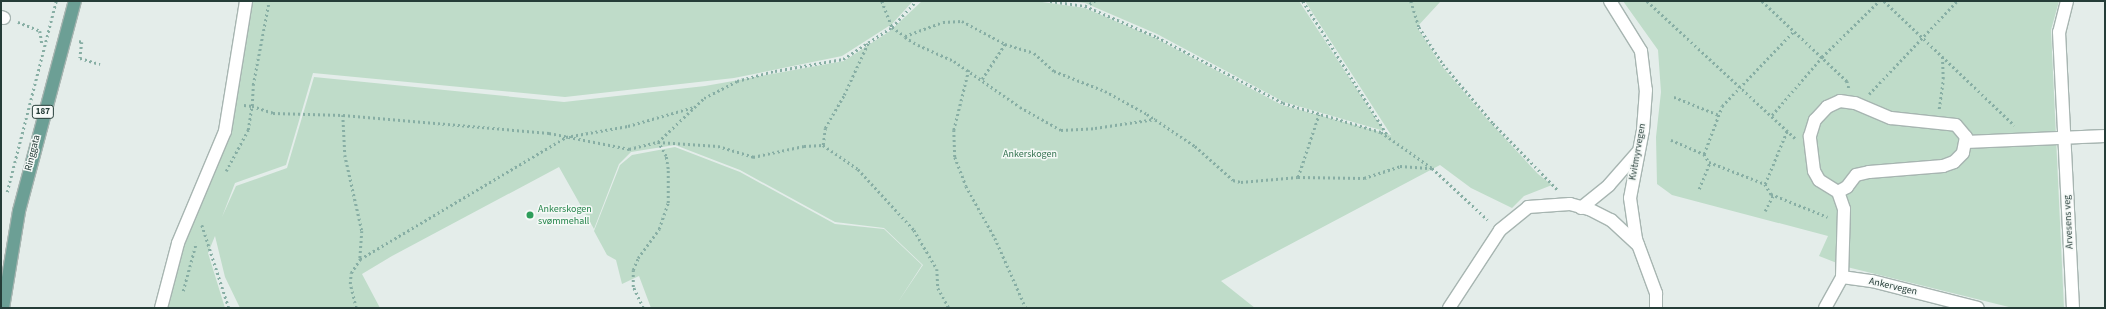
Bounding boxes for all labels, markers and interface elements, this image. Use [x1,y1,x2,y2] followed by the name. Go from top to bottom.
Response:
[31,105,55,119] road number: 187
[1627,123,1649,181] street label: Kvitmyrvegen
[23,134,43,172] street label: Ringgata
[1003,149,1057,161] park label: Ankerskogen
[2062,195,2076,249] street label: Arvesens veg
[538,203,592,226] place label: Ankerskogen svømmehall
[525,210,535,220] marker: Ankerskogen svømmehall
[1868,276,1918,298] street label: Ankervegen

